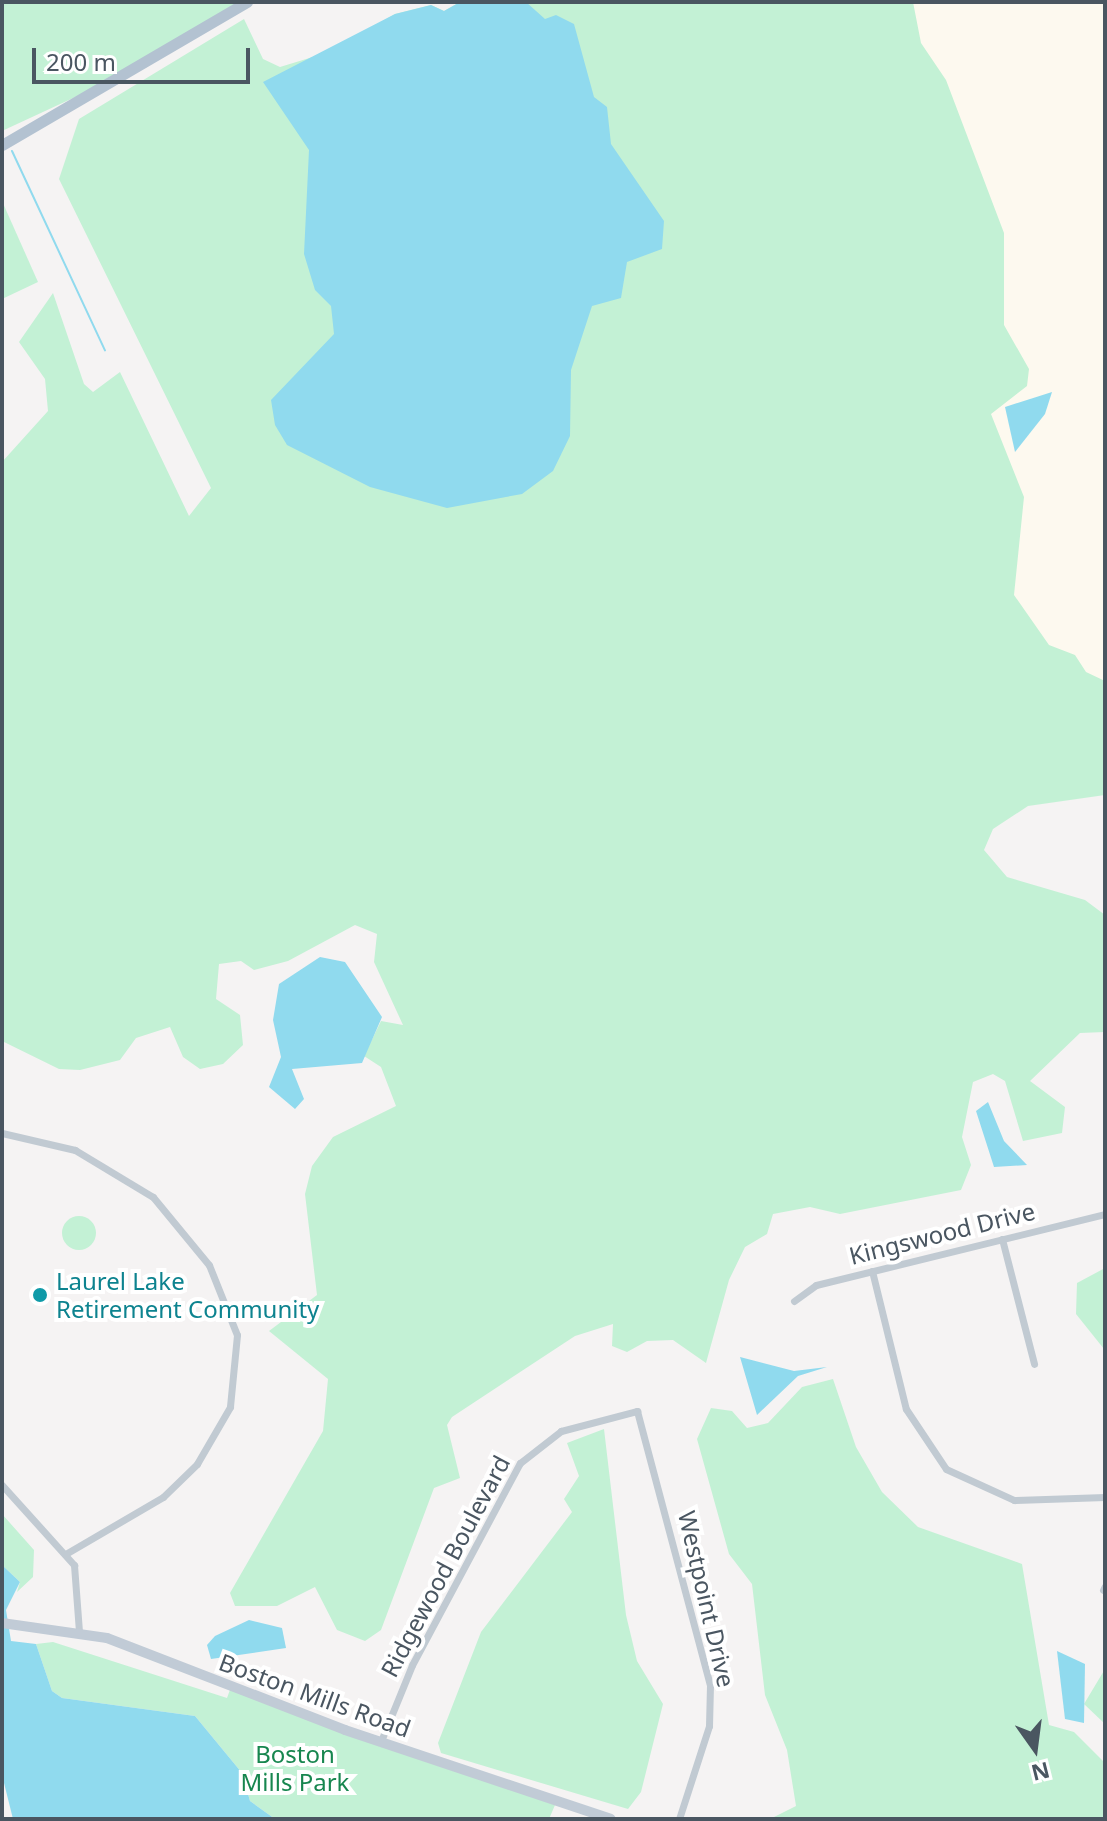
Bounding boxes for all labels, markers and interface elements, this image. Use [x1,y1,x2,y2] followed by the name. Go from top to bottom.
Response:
[36,32,254,82] scale bar
[46,45,116,78] text: 200 m
[846,1196,1038,1270] street label: Kingswood Drive
[56,1267,319,1323] place label: Laurel Lake Retirement Community
[31,1286,49,1304] marker: Laurel Lake Retirement Community
[374,1450,516,1682] street label: Ridgewood Boulevard
[673,1508,741,1690] street label: Westpoint Drive
[215,1647,415,1743] street label: Boston Mills Road
[995,1709,1075,1789] north arrow
[241,1740,349,1796] park label: Boston Mills Park
[1029,1756,1053,1789] text: N

